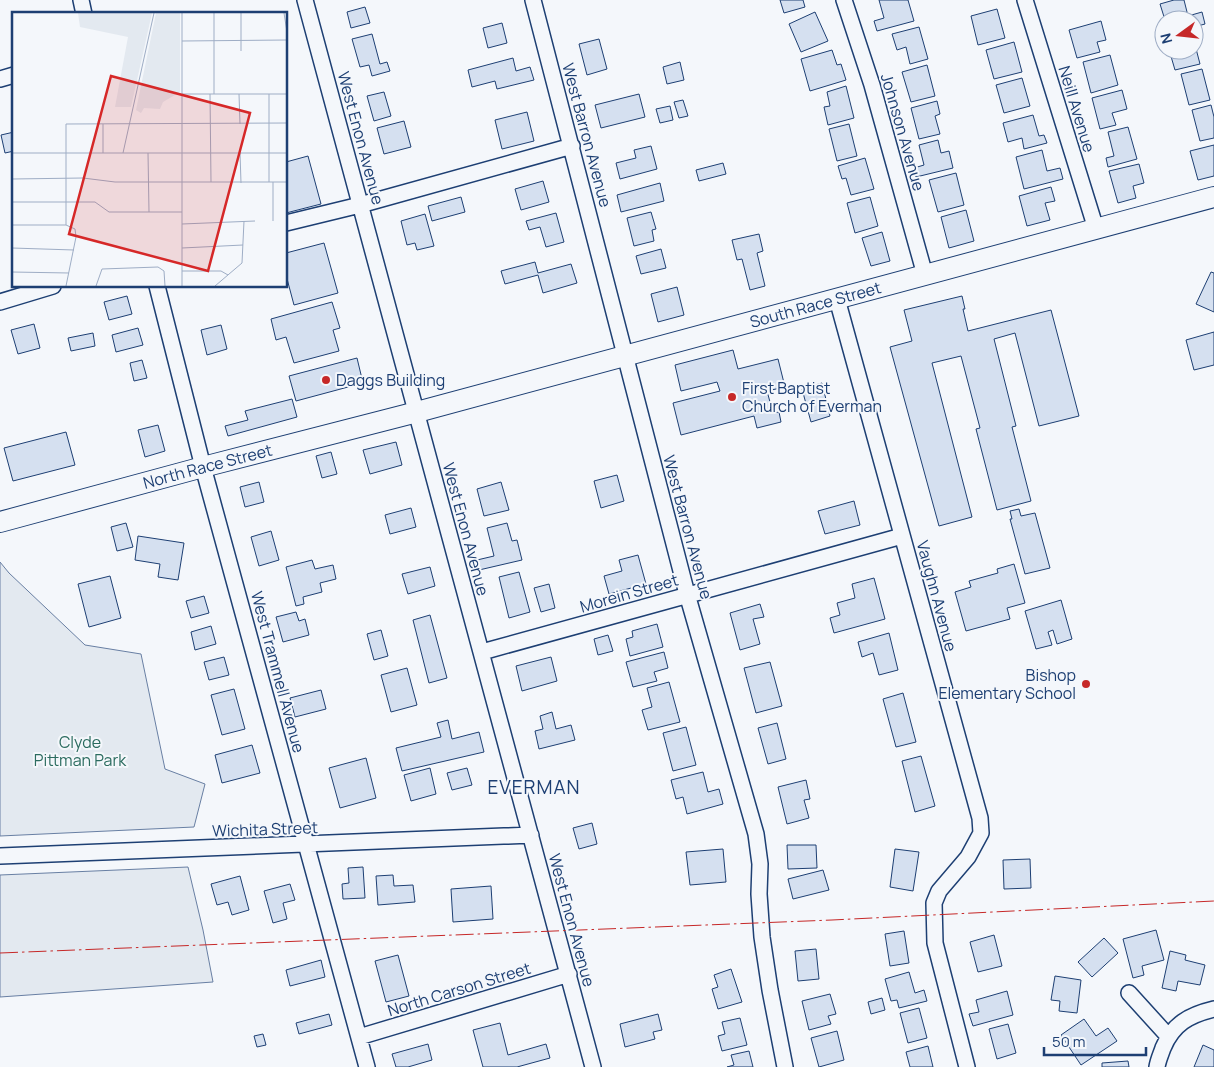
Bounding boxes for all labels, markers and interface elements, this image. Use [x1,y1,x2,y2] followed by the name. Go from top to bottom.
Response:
[1154,10,1204,60] north arrow
[12,12,288,288] inset map
[1155,31,1176,46] text: N
[557,60,617,210] street label: West Barron Avenue
[1053,63,1101,155] street label: Neill Avenue
[333,69,389,207] street label: West Enon Avenue
[876,71,930,193] street label: Johnson Avenue
[747,276,884,333] street label: South Race Street
[336,369,445,391] place label: Daggs Building
[320,374,332,386] marker: Daggs Building
[742,377,882,417] place label: First Baptist Church of Everman
[726,391,738,403] marker: First Baptist Church of Everman
[141,439,274,494] street label: North Race Street
[658,452,718,602] street label: West Barron Avenue
[438,460,494,598] street label: West Enon Avenue
[912,538,962,654] street label: Vaughn Avenue
[577,568,681,618] street label: Morein Street
[246,589,310,755] street label: West Trammell Avenue
[938,664,1076,704] place label: Bishop Elementary School
[1080,678,1092,690] marker: Bishop Elementary School
[34,731,127,771] park label: Clyde Pittman Park
[487,774,581,800] district label: EVERMAN
[212,816,318,842] street label: Wichita Street
[544,851,600,989] street label: West Enon Avenue
[385,957,533,1021] street label: North Carson Street
[1044,1024,1146,1056] scale bar
[1052,1031,1086,1052] text: 50 m

